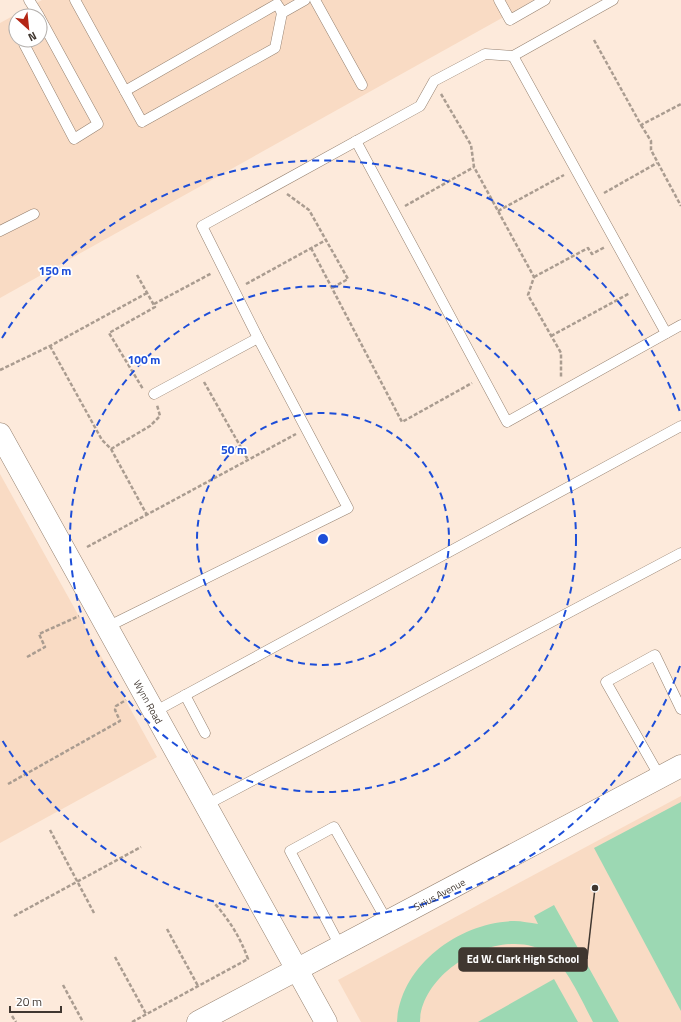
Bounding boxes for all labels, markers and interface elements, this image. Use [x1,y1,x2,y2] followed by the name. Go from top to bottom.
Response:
[8,8,48,48] north arrow
[26,28,40,46] text: N
[39,261,71,280] text: 150 m
[128,350,160,369] text: 100 m
[221,440,247,459] text: 50 m
[316,532,330,546] centre of rings
[130,677,166,727] street label: Wynn Road
[411,875,468,915] street label: Sirius Avenue
[459,948,587,971] callout: Ed W. Clark High School
[467,951,579,967] text: Ed W. Clark High School
[10,988,61,1014] scale bar
[16,992,42,1011] text: 20 m

